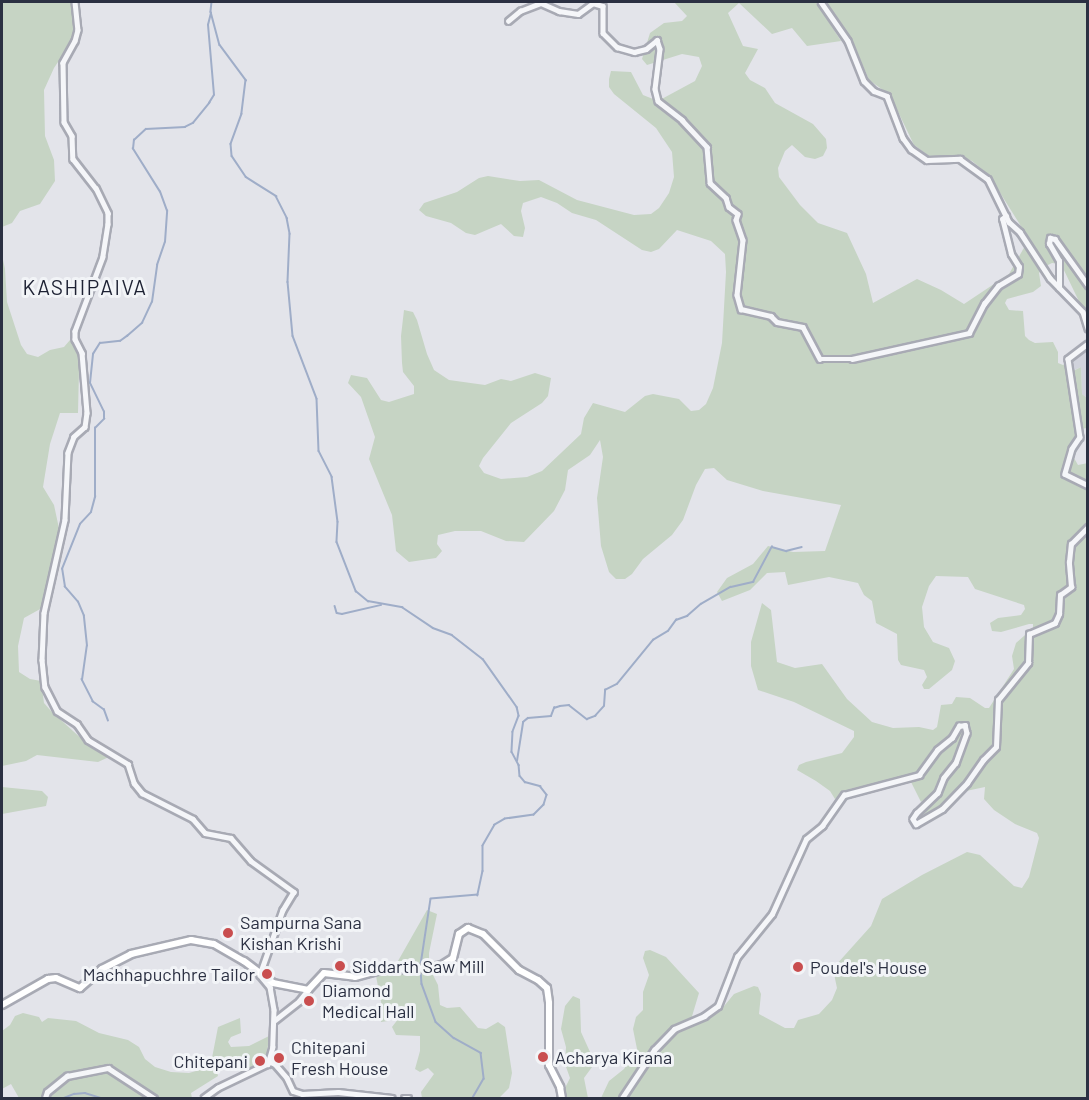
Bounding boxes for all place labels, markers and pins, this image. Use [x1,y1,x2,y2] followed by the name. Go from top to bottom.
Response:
[240,912,362,954] place label: Sampurna Sana Kishan Krishi
[221,926,235,940] marker: Sampurna Sana Kishan Krishi
[352,955,484,977] place label: Siddarth Saw Mill
[810,956,927,978] place label: Poudel's House
[333,959,347,973] marker: Siddarth Saw Mill
[791,960,805,974] marker: Poudel's House
[83,963,255,985] place label: Machhapuchhre Tailor
[260,967,274,981] marker: Machhapuchhre Tailor
[322,980,414,1022] place label: Diamond Medical Hall
[300,992,318,1010] marker: Diamond Medical Hall
[291,1037,388,1080] place label: Chitepani Fresh House
[555,1046,672,1068] place label: Acharya Kirana
[173,1050,248,1072] place label: Chitepani
[536,1050,550,1064] marker: Acharya Kirana
[272,1051,286,1065] marker: Chitepani Fresh House
[253,1054,267,1068] marker: Chitepani

